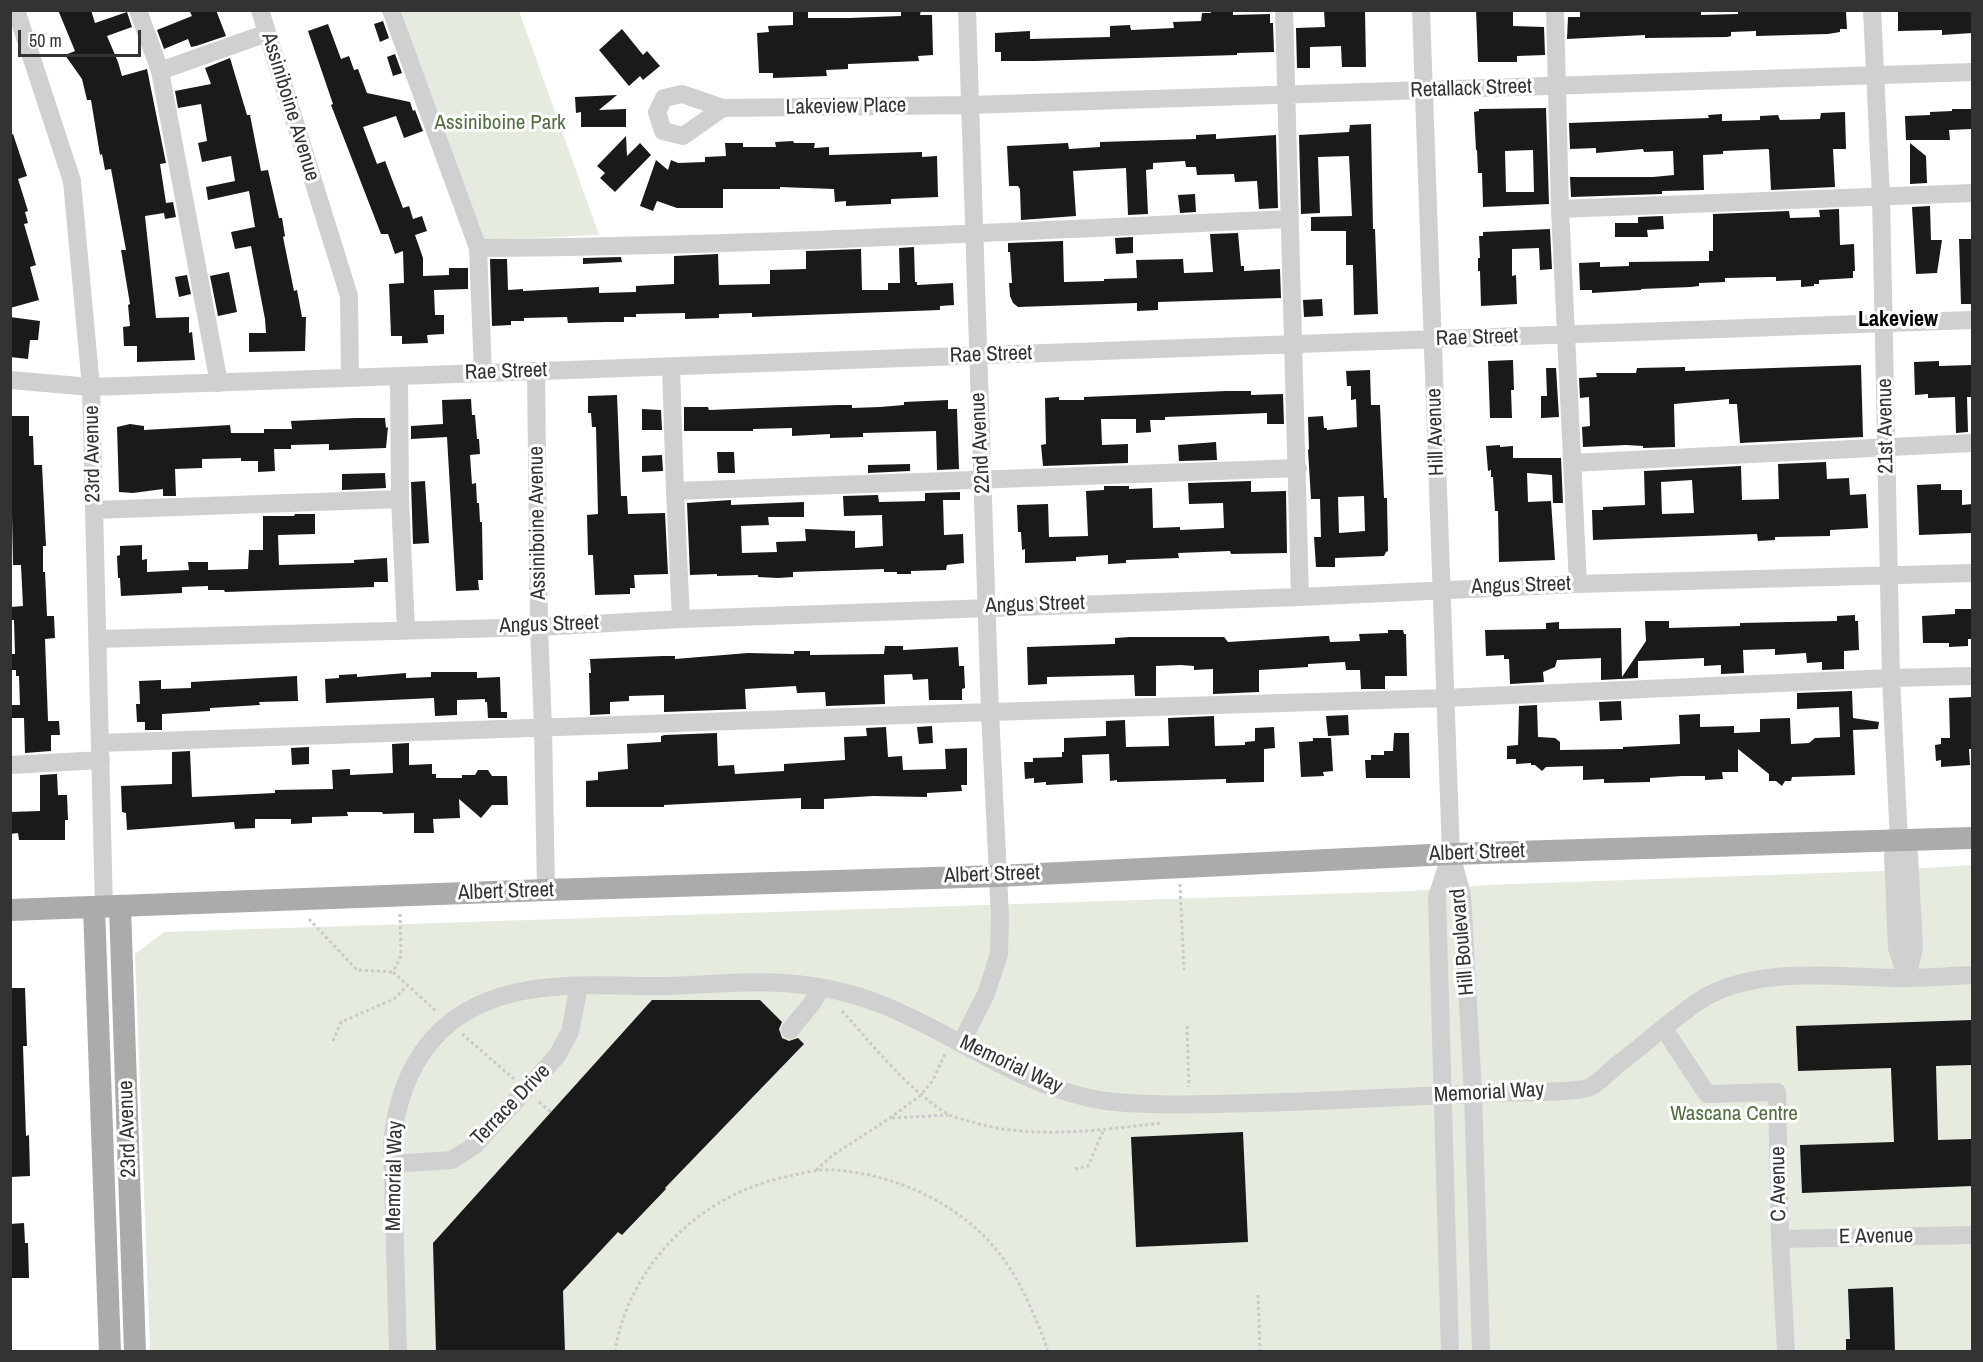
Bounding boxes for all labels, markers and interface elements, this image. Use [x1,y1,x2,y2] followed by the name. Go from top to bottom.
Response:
[21,18,144,56] scale bar
[29,28,62,53] text: 50 m
[255,30,325,184] street label: Assiniboine Avenue
[1410,74,1532,104] street label: Retallack Street
[785,93,907,121] street label: Lakeview Place
[434,110,566,136] park label: Assiniboine Park
[1858,307,1938,333] district label: Lakeview
[1435,324,1519,352] street label: Rae Street
[949,341,1033,369] street label: Rae Street
[464,358,548,386] street label: Rae Street
[1873,378,1899,474] street label: 21st Avenue
[1422,388,1450,476] street label: Hill Avenue
[966,392,996,494] street label: 22nd Avenue
[80,405,106,503] street label: 23rd Avenue
[524,446,552,600] street label: Assiniboine Avenue
[1471,572,1571,600] street label: Angus Street
[985,591,1085,619] street label: Angus Street
[499,611,599,639] street label: Angus Street
[1429,839,1525,867] street label: Albert Street
[944,861,1040,889] street label: Albert Street
[458,878,554,906] street label: Albert Street
[1446,888,1480,996] street label: Hill Boulevard
[956,1030,1066,1100] street label: Memorial Way
[466,1059,556,1151] street label: Terrace Drive
[1433,1078,1545,1108] street label: Memorial Way
[114,1080,142,1178] street label: 23rd Avenue
[1670,1101,1798,1127] park label: Wascana Centre
[381,1121,409,1231] street label: Memorial Way
[1766,1146,1792,1222] street label: C Avenue
[1839,1224,1913,1250] street label: E Avenue

